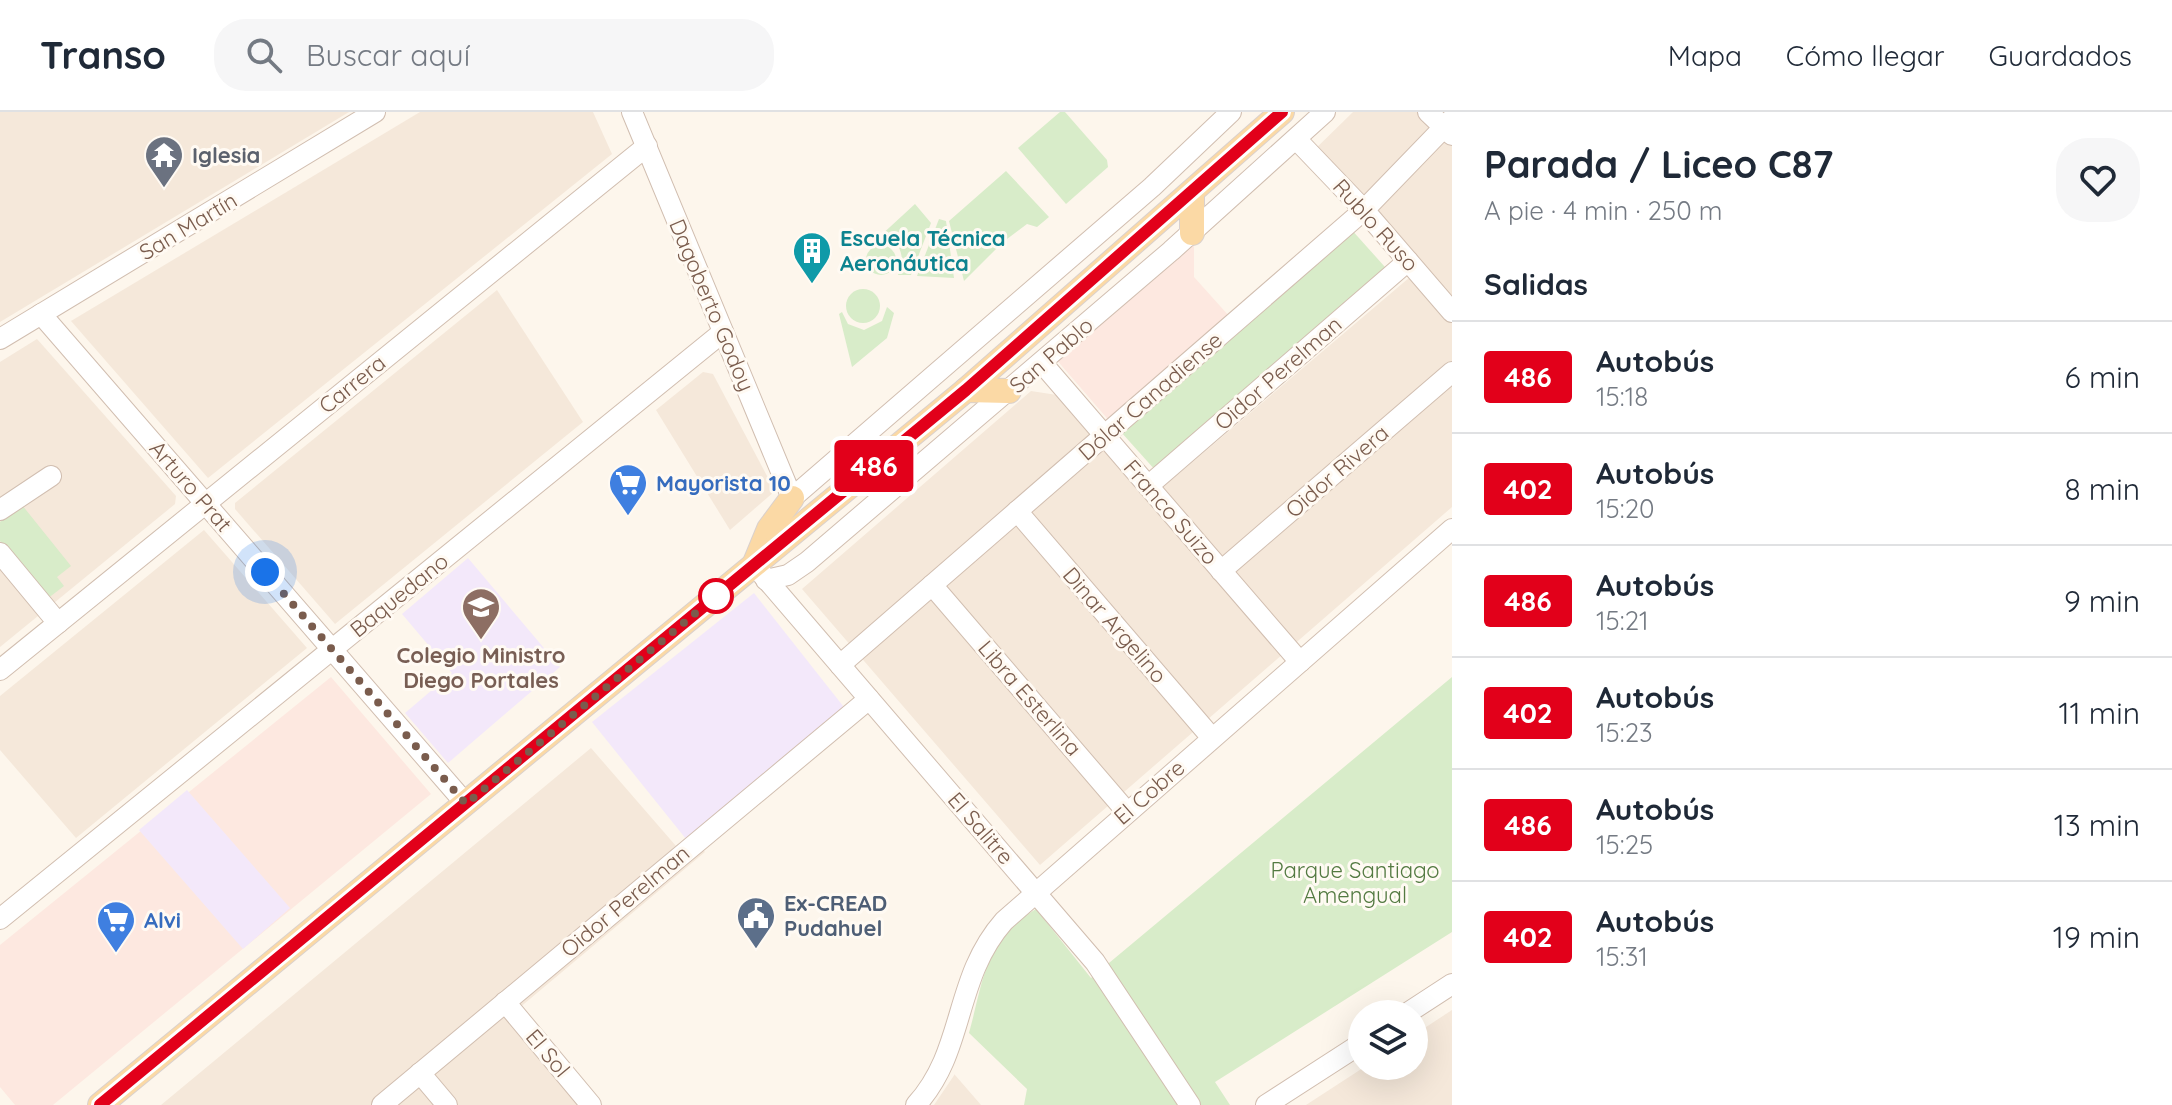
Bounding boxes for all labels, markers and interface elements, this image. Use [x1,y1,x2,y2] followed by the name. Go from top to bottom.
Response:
[214,19,774,91] search box
[40,31,166,79] text: Transo
[242,33,286,77] icon: search
[306,36,470,74] text: Buscar aquí
[1668,38,1742,73] text: Mapa
[1786,38,1945,73] text: Cómo llegar
[1989,38,2132,73] text: Guardados
[143,134,185,189] temple icon: Iglesia
[2056,138,2140,222] button: heart
[1484,140,1833,188] text: Parada / Liceo C87
[192,141,260,169] place label: Iglesia
[1327,173,1425,277] street label: Rublo Ruso
[134,186,242,266] street label: San Martín
[1484,194,1722,227] text: A pie · 4 min · 250 m
[663,215,761,395] street label: Dagoberto Godoy
[840,224,1006,277] place label: Escuela Técnica Aeronáutica
[791,230,833,285] building icon: Escuela Técnica Aeronáutica
[1484,265,1588,303] text: Salidas
[1209,310,1347,436] street label: Oidor Perelman
[1003,311,1099,399] street label: San Pablo
[1072,326,1228,466] street label: Dólar Canadiense
[1596,342,1714,380] text: Autobús
[313,349,391,419] street label: Carrera
[2065,358,2140,396] text: 6 min
[1504,359,1552,394] text: 486
[1596,380,1648,413] text: 15:18
[1280,419,1394,523] street label: Oidor Rivera
[144,435,238,537] street label: Arturo Prat
[828,440,920,492] line badge: 486
[850,448,898,483] text: 486
[1118,454,1224,570] street label: Franco Suizo
[1596,454,1714,492] text: Autobús
[607,462,649,517] supermarket icon: Mayorista 10
[656,469,791,497] place label: Mayorista 10
[2064,470,2140,508] text: 8 min
[1503,471,1553,506] text: 402
[1596,492,1655,525] text: 15:20
[344,547,454,643] street label: Baquedano
[245,552,285,592] your location
[1057,561,1173,689] street label: Dinar Argelino
[1596,566,1714,604] text: Autobús
[699,579,733,613] unlabelled marker
[2064,582,2140,620] text: 9 min
[1504,583,1552,618] text: 486
[460,586,502,641] school or university icon: Colegio Ministro Diego Portales
[1596,604,1649,637] text: 15:21
[972,634,1088,762] street label: Libra Esterlina
[396,641,566,694] place label: Colegio Ministro Diego Portales
[1596,678,1714,716] text: Autobús
[2058,694,2140,732] text: 11 min
[1503,695,1553,730] text: 402
[1596,716,1653,749] text: 15:23
[1108,754,1190,830] street label: El Cobre
[942,786,1020,870] street label: El Salitre
[1596,790,1714,828] text: Autobús
[2054,806,2140,844] text: 13 min
[1504,807,1552,842] text: 486
[1596,828,1653,861] text: 15:25
[555,839,695,963] street label: Oidor Perelman
[1270,856,1440,909] park label: Parque Santiago Amengual
[784,889,887,942] place label: Ex-CREAD Pudahuel
[735,895,777,950] public building icon: Ex-CREAD Pudahuel
[95,899,137,954] supermarket icon: Alvi
[1596,902,1714,940] text: Autobús
[144,906,181,934] place label: Alvi
[2053,918,2140,956] text: 19 min
[1503,919,1553,954] text: 402
[1596,940,1648,973] text: 15:31
[1348,1000,1428,1080] map controls
[1348,1000,1428,1080] button: layers
[520,1023,576,1083] street label: El Sol

